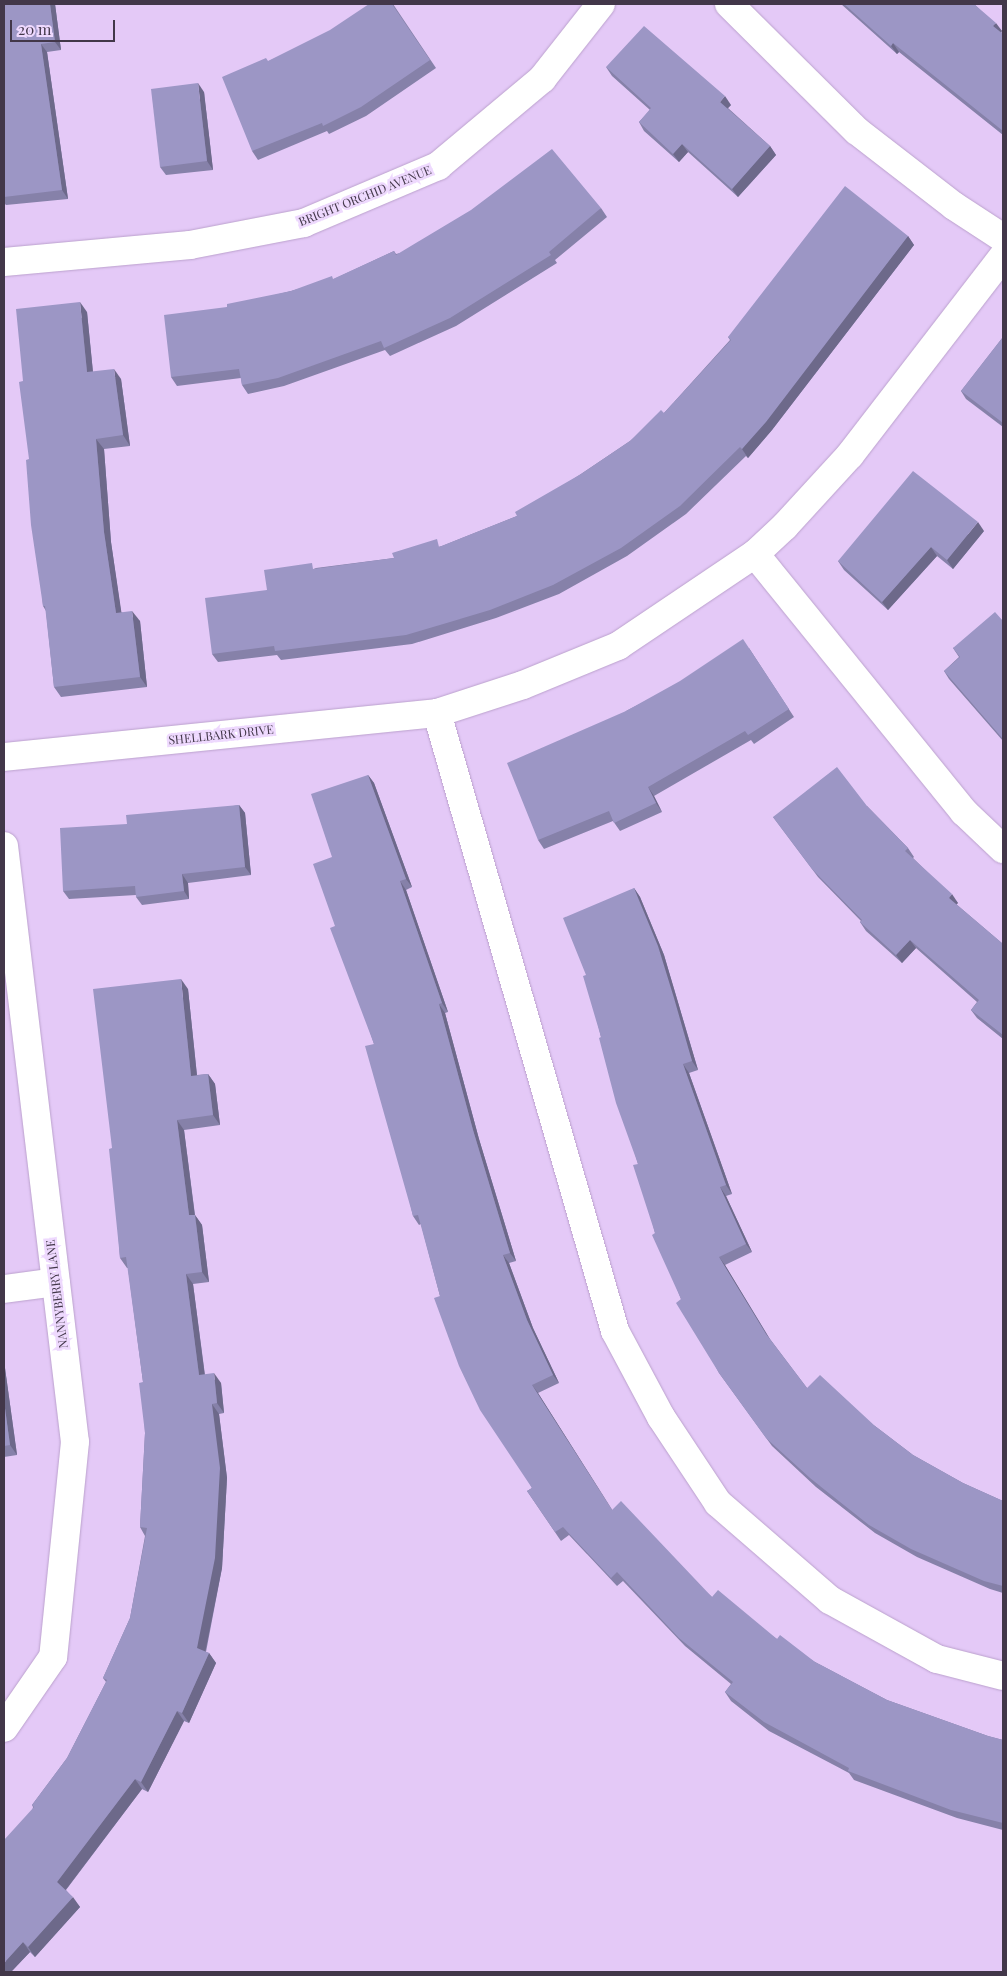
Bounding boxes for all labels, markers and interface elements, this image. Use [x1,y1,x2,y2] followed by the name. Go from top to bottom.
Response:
[12,10,118,42] scale bar
[18,19,51,39] text: 20 m
[296,163,434,229] street label: BRIGHT ORCHID AVENUE
[168,722,274,748] street label: SHELLBARK DRIVE
[43,1239,71,1349] street label: NANNYBERRY LANE

